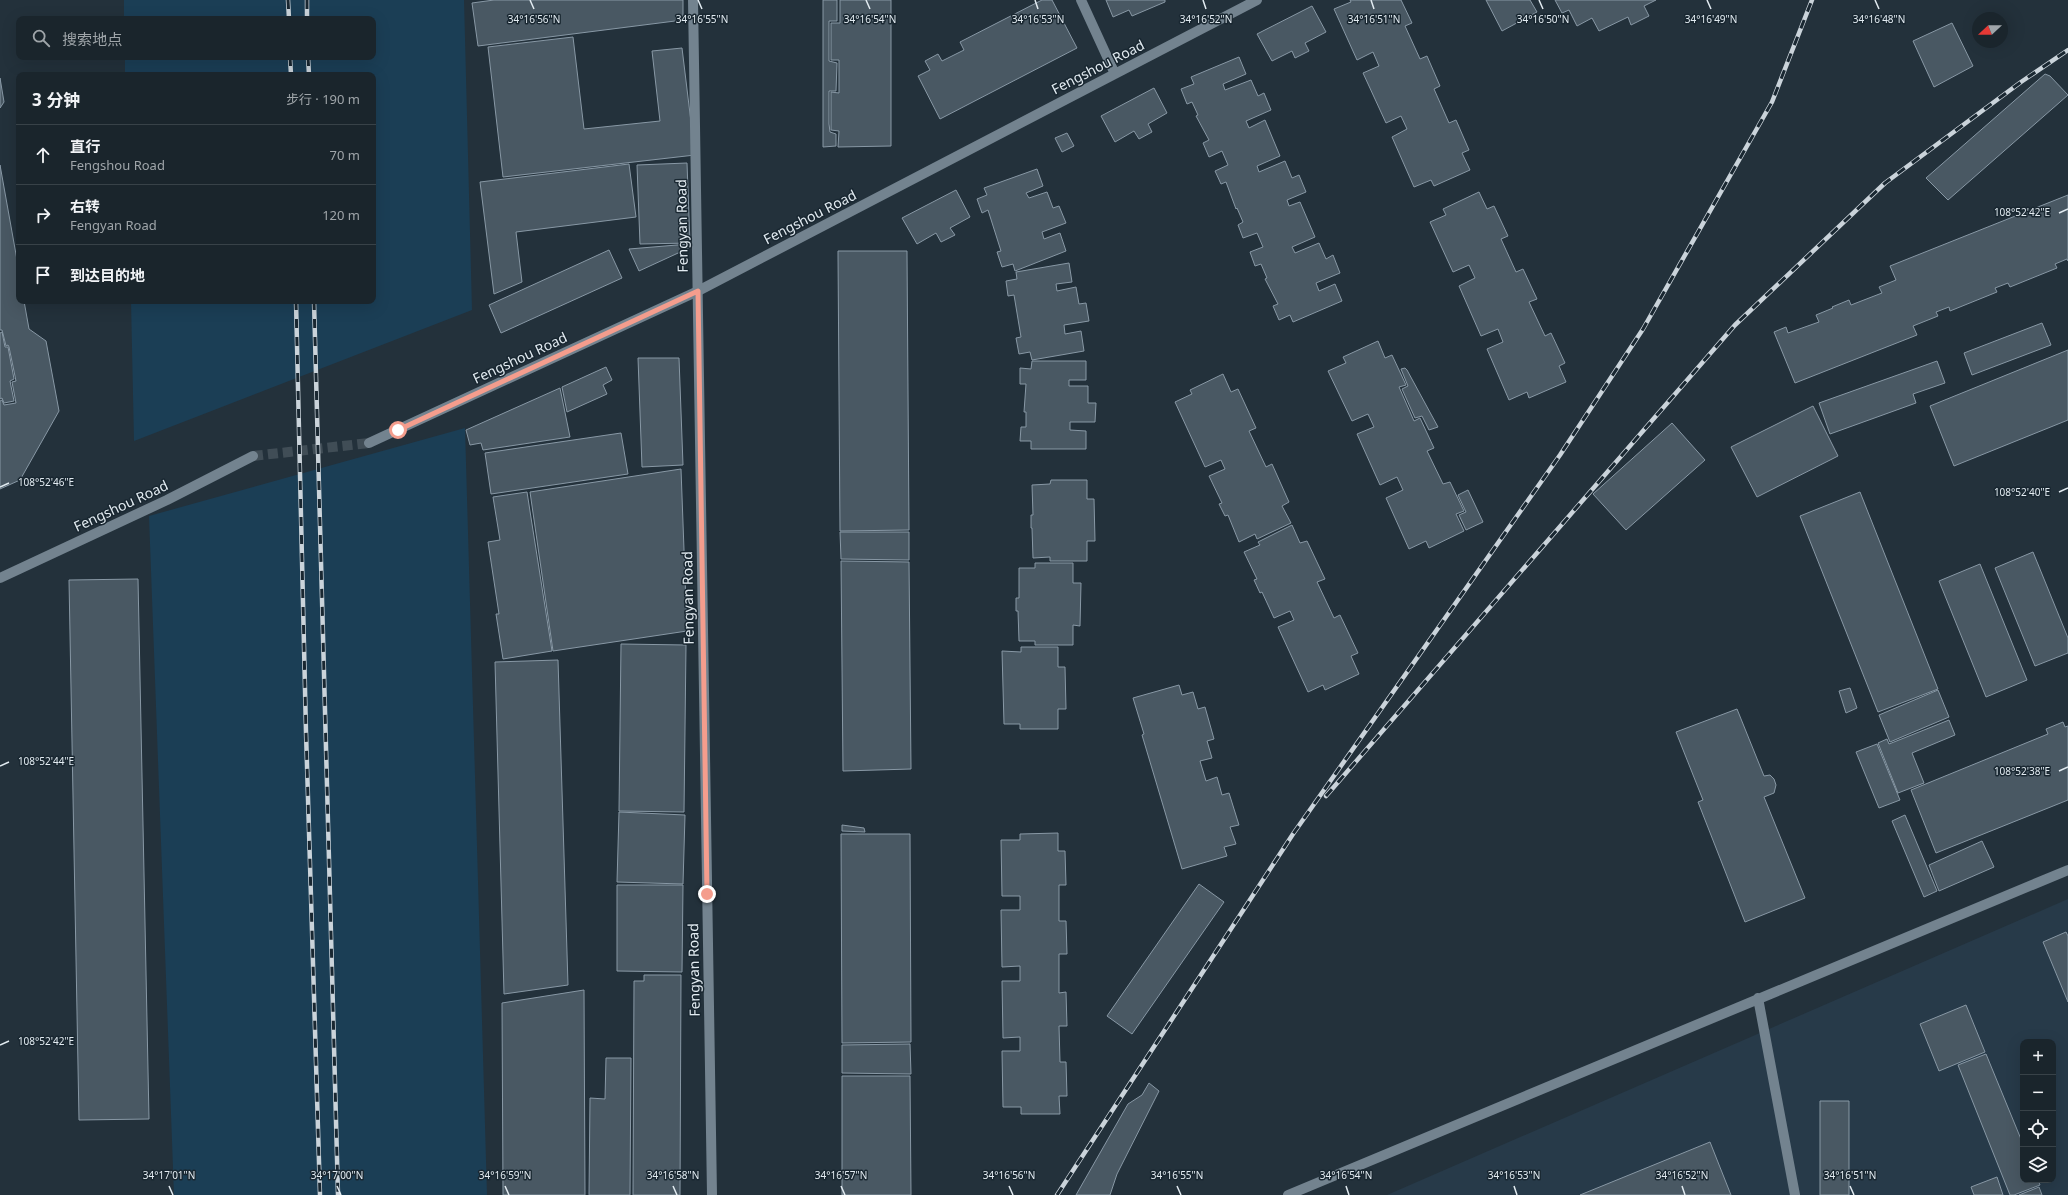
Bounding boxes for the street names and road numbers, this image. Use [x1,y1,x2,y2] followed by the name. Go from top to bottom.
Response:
[1048,35,1148,98] street label: Fengshou Road
[671,179,692,273] street label: Fengyan Road
[760,185,860,248] street label: Fengshou Road
[469,327,570,388] street label: Fengshou Road
[70,475,171,536] street label: Fengshou Road
[677,551,698,645] street label: Fengyan Road
[683,923,704,1017] street label: Fengyan Road

